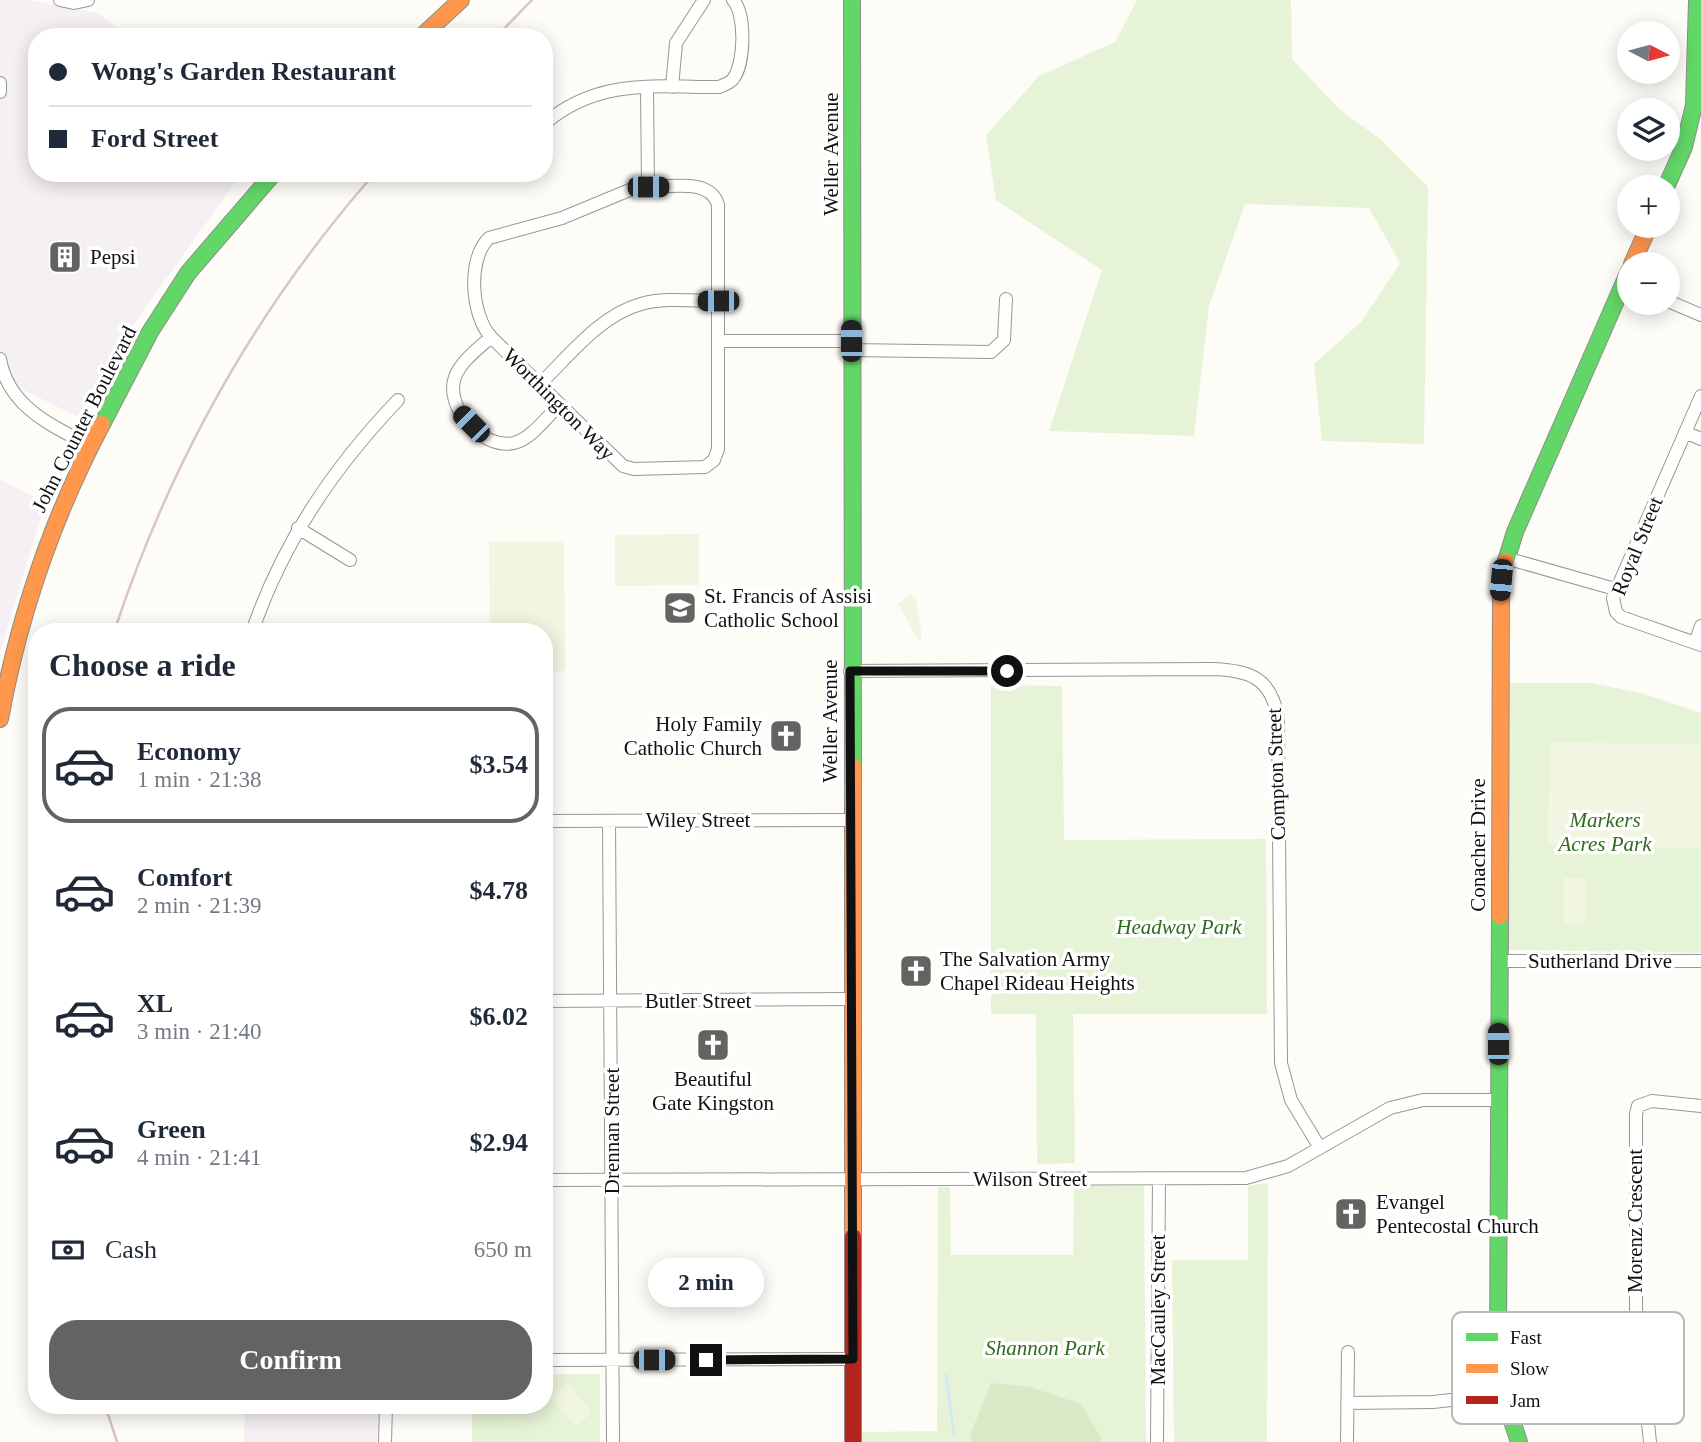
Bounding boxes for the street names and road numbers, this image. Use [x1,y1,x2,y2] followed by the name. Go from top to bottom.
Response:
[819,92,843,216] street label: Weller Avenue
[27,322,142,516] street label: John Counter Boulevard
[498,343,620,465] street label: Worthington Way
[1606,493,1668,599] street label: Royal Street
[818,659,842,783] street label: Weller Avenue
[1262,707,1290,841] street label: Compton Street
[1466,778,1490,912] street label: Conacher Drive
[646,808,751,832] street label: Wiley Street
[1528,949,1672,973] street label: Sutherland Drive
[645,989,752,1013] street label: Butler Street
[600,1068,624,1194] street label: Drennan Street
[1623,1149,1647,1293] street label: Morenz Crescent
[973,1167,1087,1191] street label: Wilson Street
[1146,1234,1170,1386] street label: MacCauley Street

